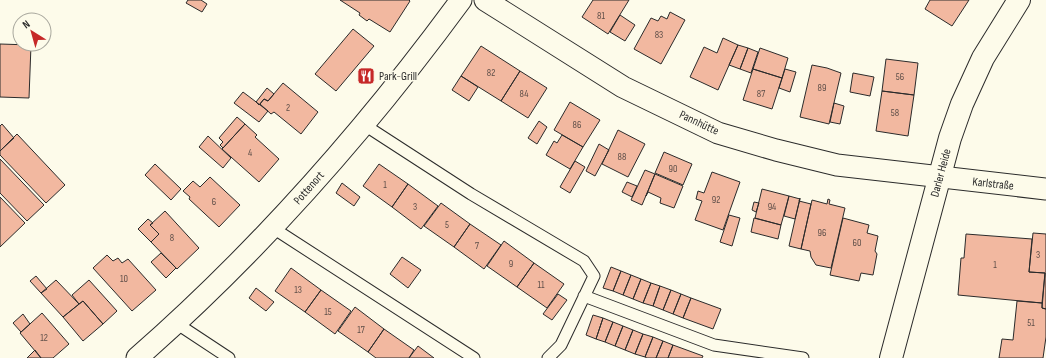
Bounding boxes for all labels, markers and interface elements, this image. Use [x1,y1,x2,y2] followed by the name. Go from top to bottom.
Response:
[597,10,605,22] house number: 81
[12,12,52,52] north arrow
[20,17,33,31] text: N
[655,29,663,41] house number: 83
[356,66,376,86] restaurant icon: Park-Grill
[487,67,495,79] house number: 82
[379,69,417,84] place label: Park-Grill
[896,71,904,83] house number: 56
[818,82,826,94] house number: 89
[520,88,528,100] house number: 84
[757,88,765,100] house number: 87
[286,102,290,114] house number: 2
[677,107,721,139] street label: Pannhütte
[891,107,899,119] house number: 58
[573,119,581,131] house number: 86
[248,147,252,159] house number: 4
[927,147,955,199] street label: Darler Heide
[618,151,626,163] house number: 88
[669,163,677,175] house number: 90
[290,168,328,208] street label: Pottenort
[972,174,1015,194] street label: Karlstraße
[383,179,387,191] house number: 1
[712,194,720,206] house number: 92
[212,196,216,208] house number: 6
[413,201,417,213] house number: 3
[768,201,776,213] house number: 94
[445,219,449,231] house number: 5
[818,227,826,239] house number: 96
[170,232,174,244] house number: 8
[853,237,861,249] house number: 60
[475,240,479,252] house number: 7
[1036,249,1040,261] house number: 3
[509,258,513,270] house number: 9
[993,259,997,271] house number: 1
[120,273,128,285] house number: 10
[538,279,545,291] house number: 11
[294,284,302,296] house number: 13
[324,306,332,318] house number: 15
[1027,317,1035,329] house number: 51
[357,324,365,336] house number: 17
[40,332,48,344] house number: 12

